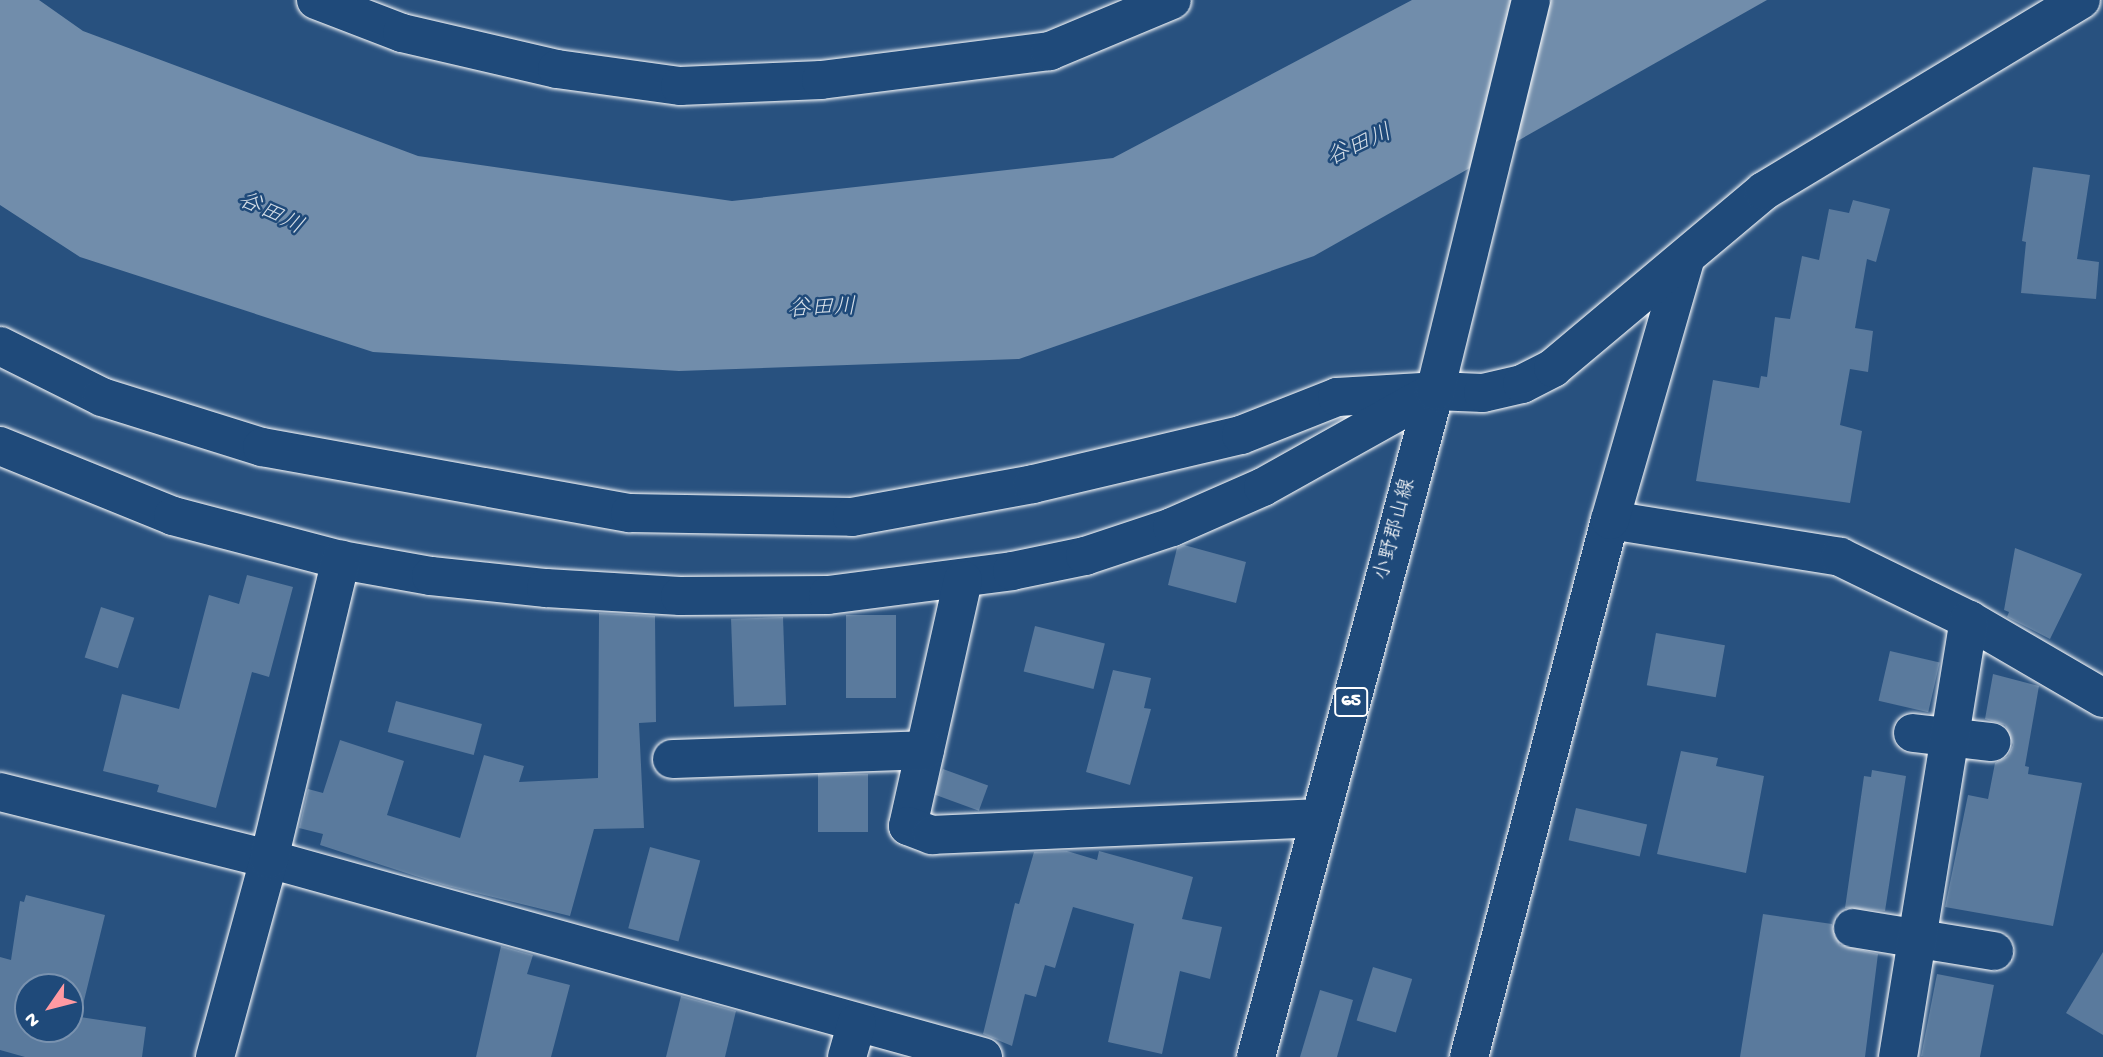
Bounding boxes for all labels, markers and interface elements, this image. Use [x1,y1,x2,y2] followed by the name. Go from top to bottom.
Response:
[1323,120,1397,174] water label: 谷田川
[233,187,307,243] water label: 谷田川
[787,295,857,325] water label: 谷田川
[1371,476,1423,584] street label: 小野郡山線
[1334,687,1368,718] road number: 65
[14,973,84,1043] north arrow
[20,1008,46,1031] text: N

